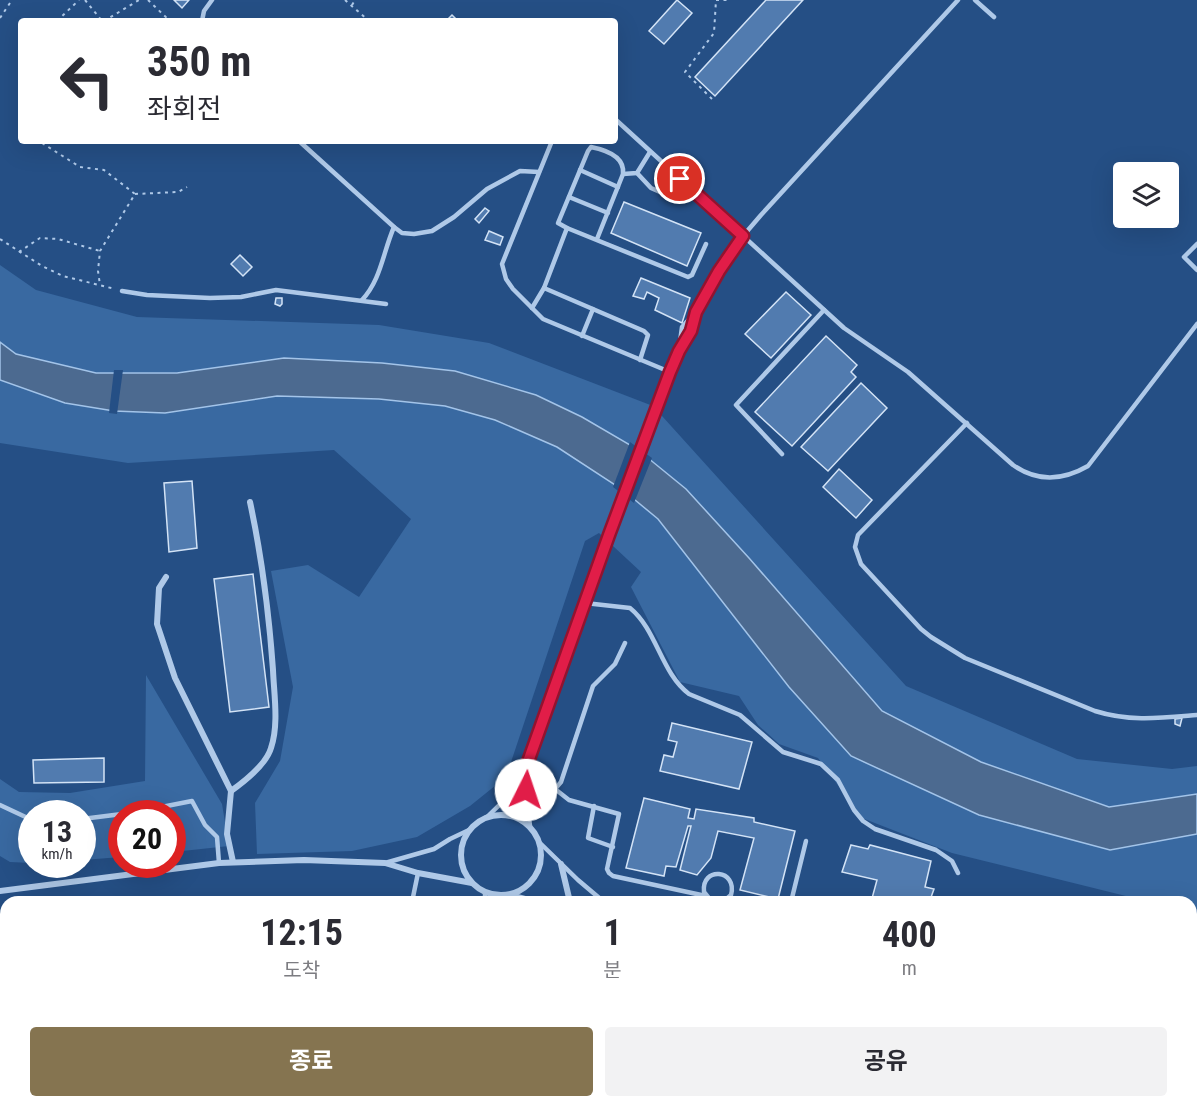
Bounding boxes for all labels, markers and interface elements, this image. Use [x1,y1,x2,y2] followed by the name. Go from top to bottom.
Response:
[147,37,252,86] text: 350 m
[48,42,126,120] icon: left
[147,93,222,125] text: 좌회전
[654,153,705,204] pin
[663,162,696,195] icon: arrive
[1113,162,1179,228] map controls
[1113,162,1179,228] button: layers
[494,758,558,822] position arrow
[108,800,186,878] speed limit sign: 20
[42,814,72,849] text: 13
[42,845,72,863] text: km/h
[260,912,343,954] text: 12:15
[603,912,622,954] text: 1
[882,914,937,956] text: 400
[902,956,917,980] text: m
[283,958,320,982] text: 도착
[603,958,622,982] text: 분
[30,1027,593,1096] button: 종료
[605,1027,1167,1096] button: 공유

